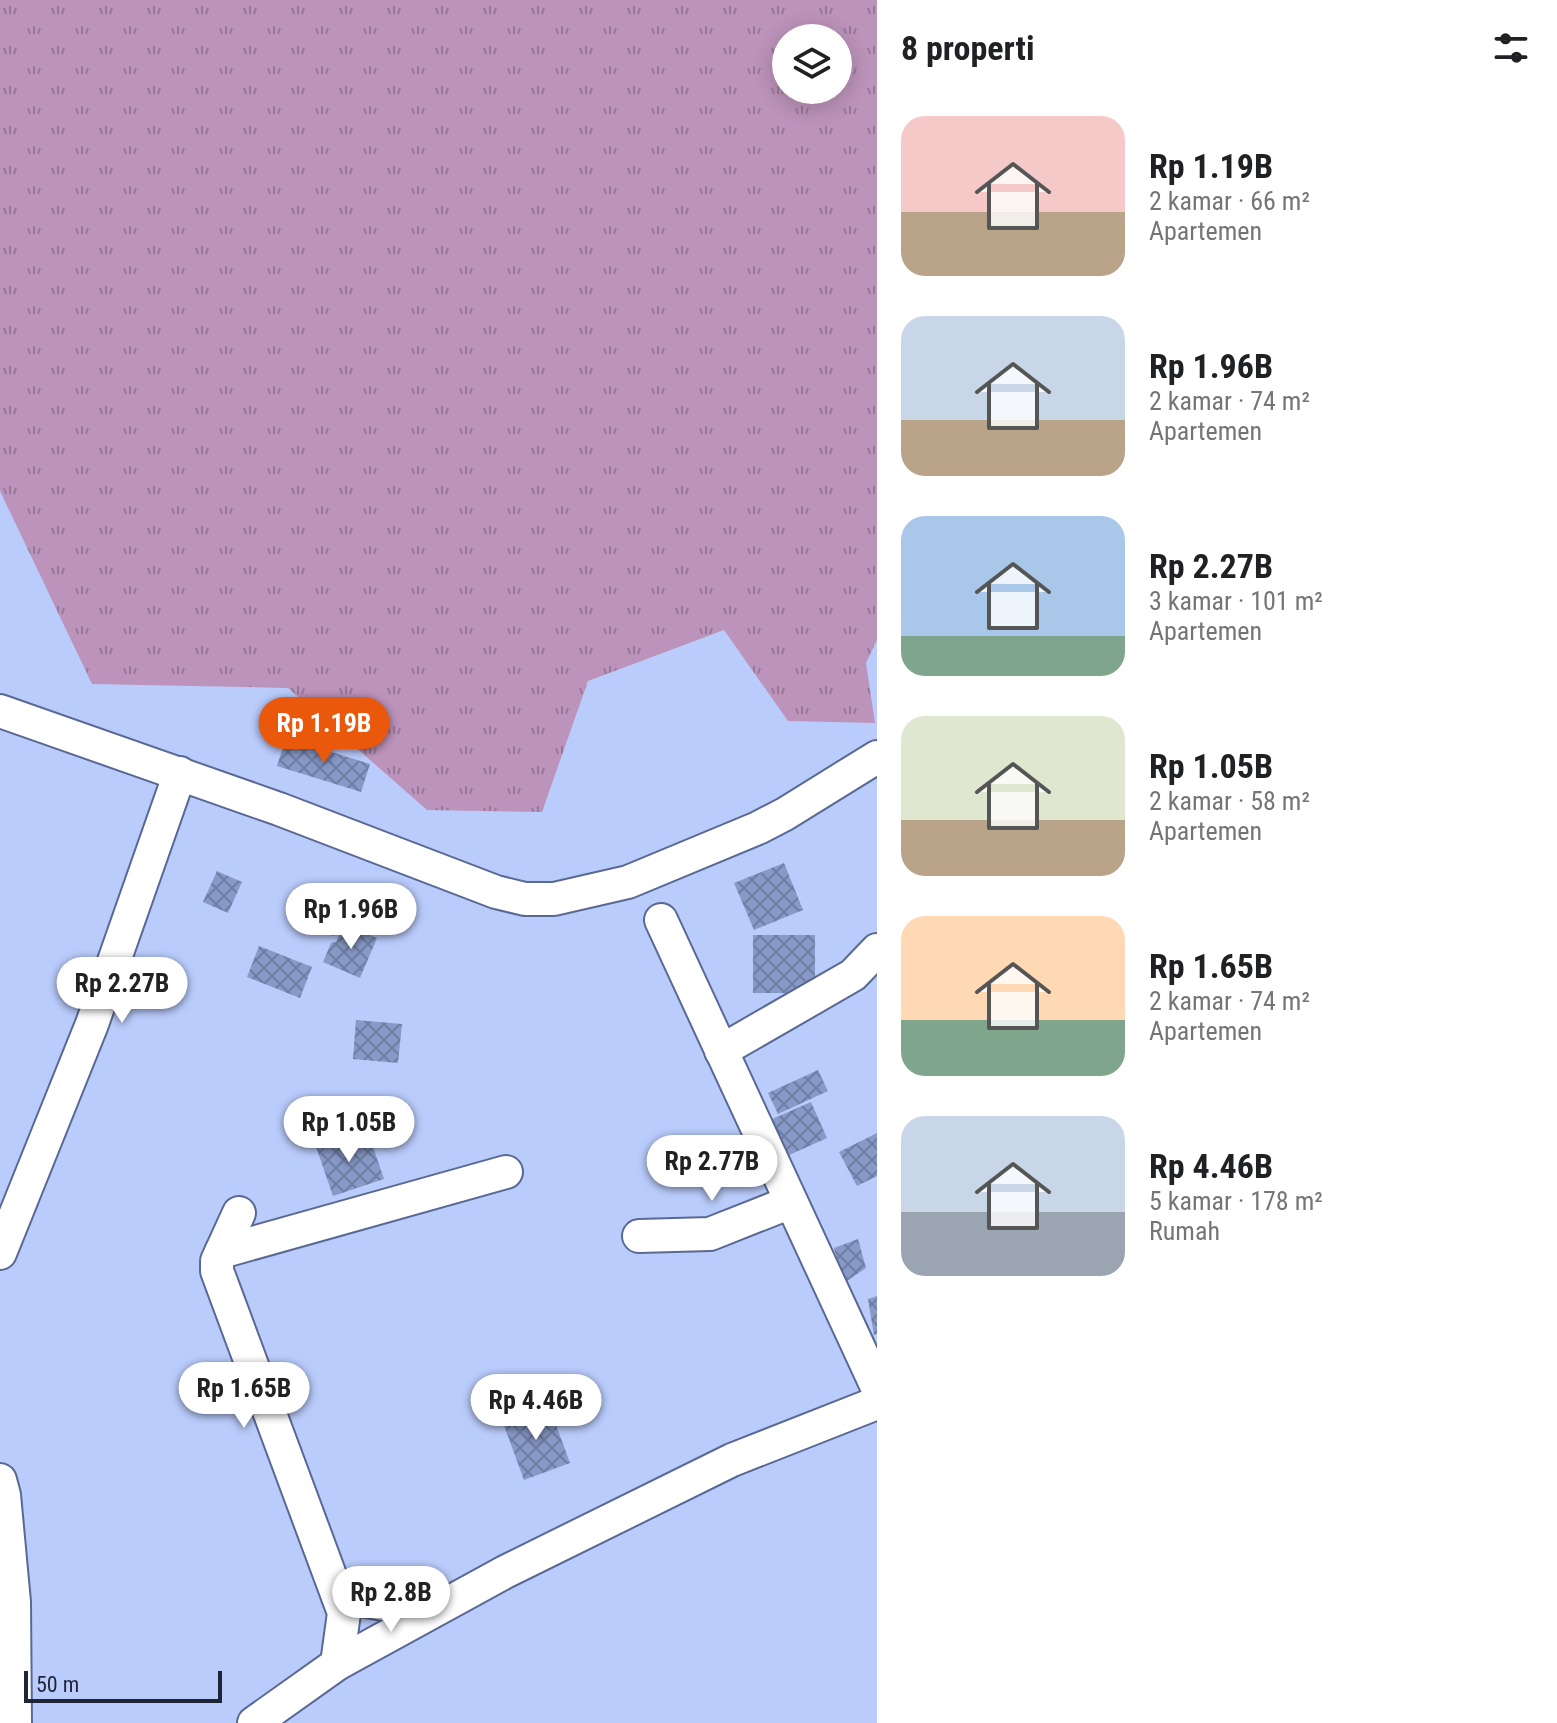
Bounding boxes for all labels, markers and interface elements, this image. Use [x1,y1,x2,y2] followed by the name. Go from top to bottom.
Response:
[772,24,852,104] map controls
[772,24,852,104] button: layers
[1489,26,1533,70] icon: filters
[901,28,1035,68] text: 8 properti
[1149,146,1273,186] text: Rp 1.19B
[965,148,1061,244] icon: home
[1149,186,1310,216] text: 2 kamar · 66 m²
[1149,216,1262,246] text: Apartemen
[1149,346,1273,386] text: Rp 1.96B
[965,348,1061,444] icon: home
[1149,386,1310,416] text: 2 kamar · 74 m²
[1149,416,1262,446] text: Apartemen
[1149,546,1273,586] text: Rp 2.27B
[965,548,1061,644] icon: home
[1149,586,1323,616] text: 3 kamar · 101 m²
[1149,616,1262,646] text: Apartemen
[241,697,407,765] pin: Rp 1.19B
[277,708,371,738] text: Rp 1.19B
[1149,746,1273,786] text: Rp 1.05B
[965,748,1061,844] icon: home
[1149,786,1310,816] text: 2 kamar · 58 m²
[1149,816,1262,846] text: Apartemen
[268,883,434,951] pin: Rp 1.96B
[304,894,398,924] text: Rp 1.96B
[1149,946,1273,986] text: Rp 1.65B
[965,948,1061,1044] icon: home
[39,957,205,1025] pin: Rp 2.27B
[75,968,169,998] text: Rp 2.27B
[1149,986,1310,1016] text: 2 kamar · 74 m²
[1149,1016,1262,1046] text: Apartemen
[266,1096,432,1164] pin: Rp 1.05B
[302,1107,396,1137] text: Rp 1.05B
[629,1135,795,1203] pin: Rp 2.77B
[665,1146,759,1176] text: Rp 2.77B
[1149,1146,1273,1186] text: Rp 4.46B
[965,1148,1061,1244] icon: home
[1149,1186,1323,1216] text: 5 kamar · 178 m²
[1149,1216,1220,1246] text: Rumah
[161,1362,327,1430] pin: Rp 1.65B
[197,1373,291,1403] text: Rp 1.65B
[453,1374,619,1442] pin: Rp 4.46B
[489,1385,583,1415] text: Rp 4.46B
[317,1566,465,1634] pin: Rp 2.8B
[350,1577,432,1607] text: Rp 2.8B
[24,1667,222,1703] scale bar
[36,1672,79,1697] text: 50 m

